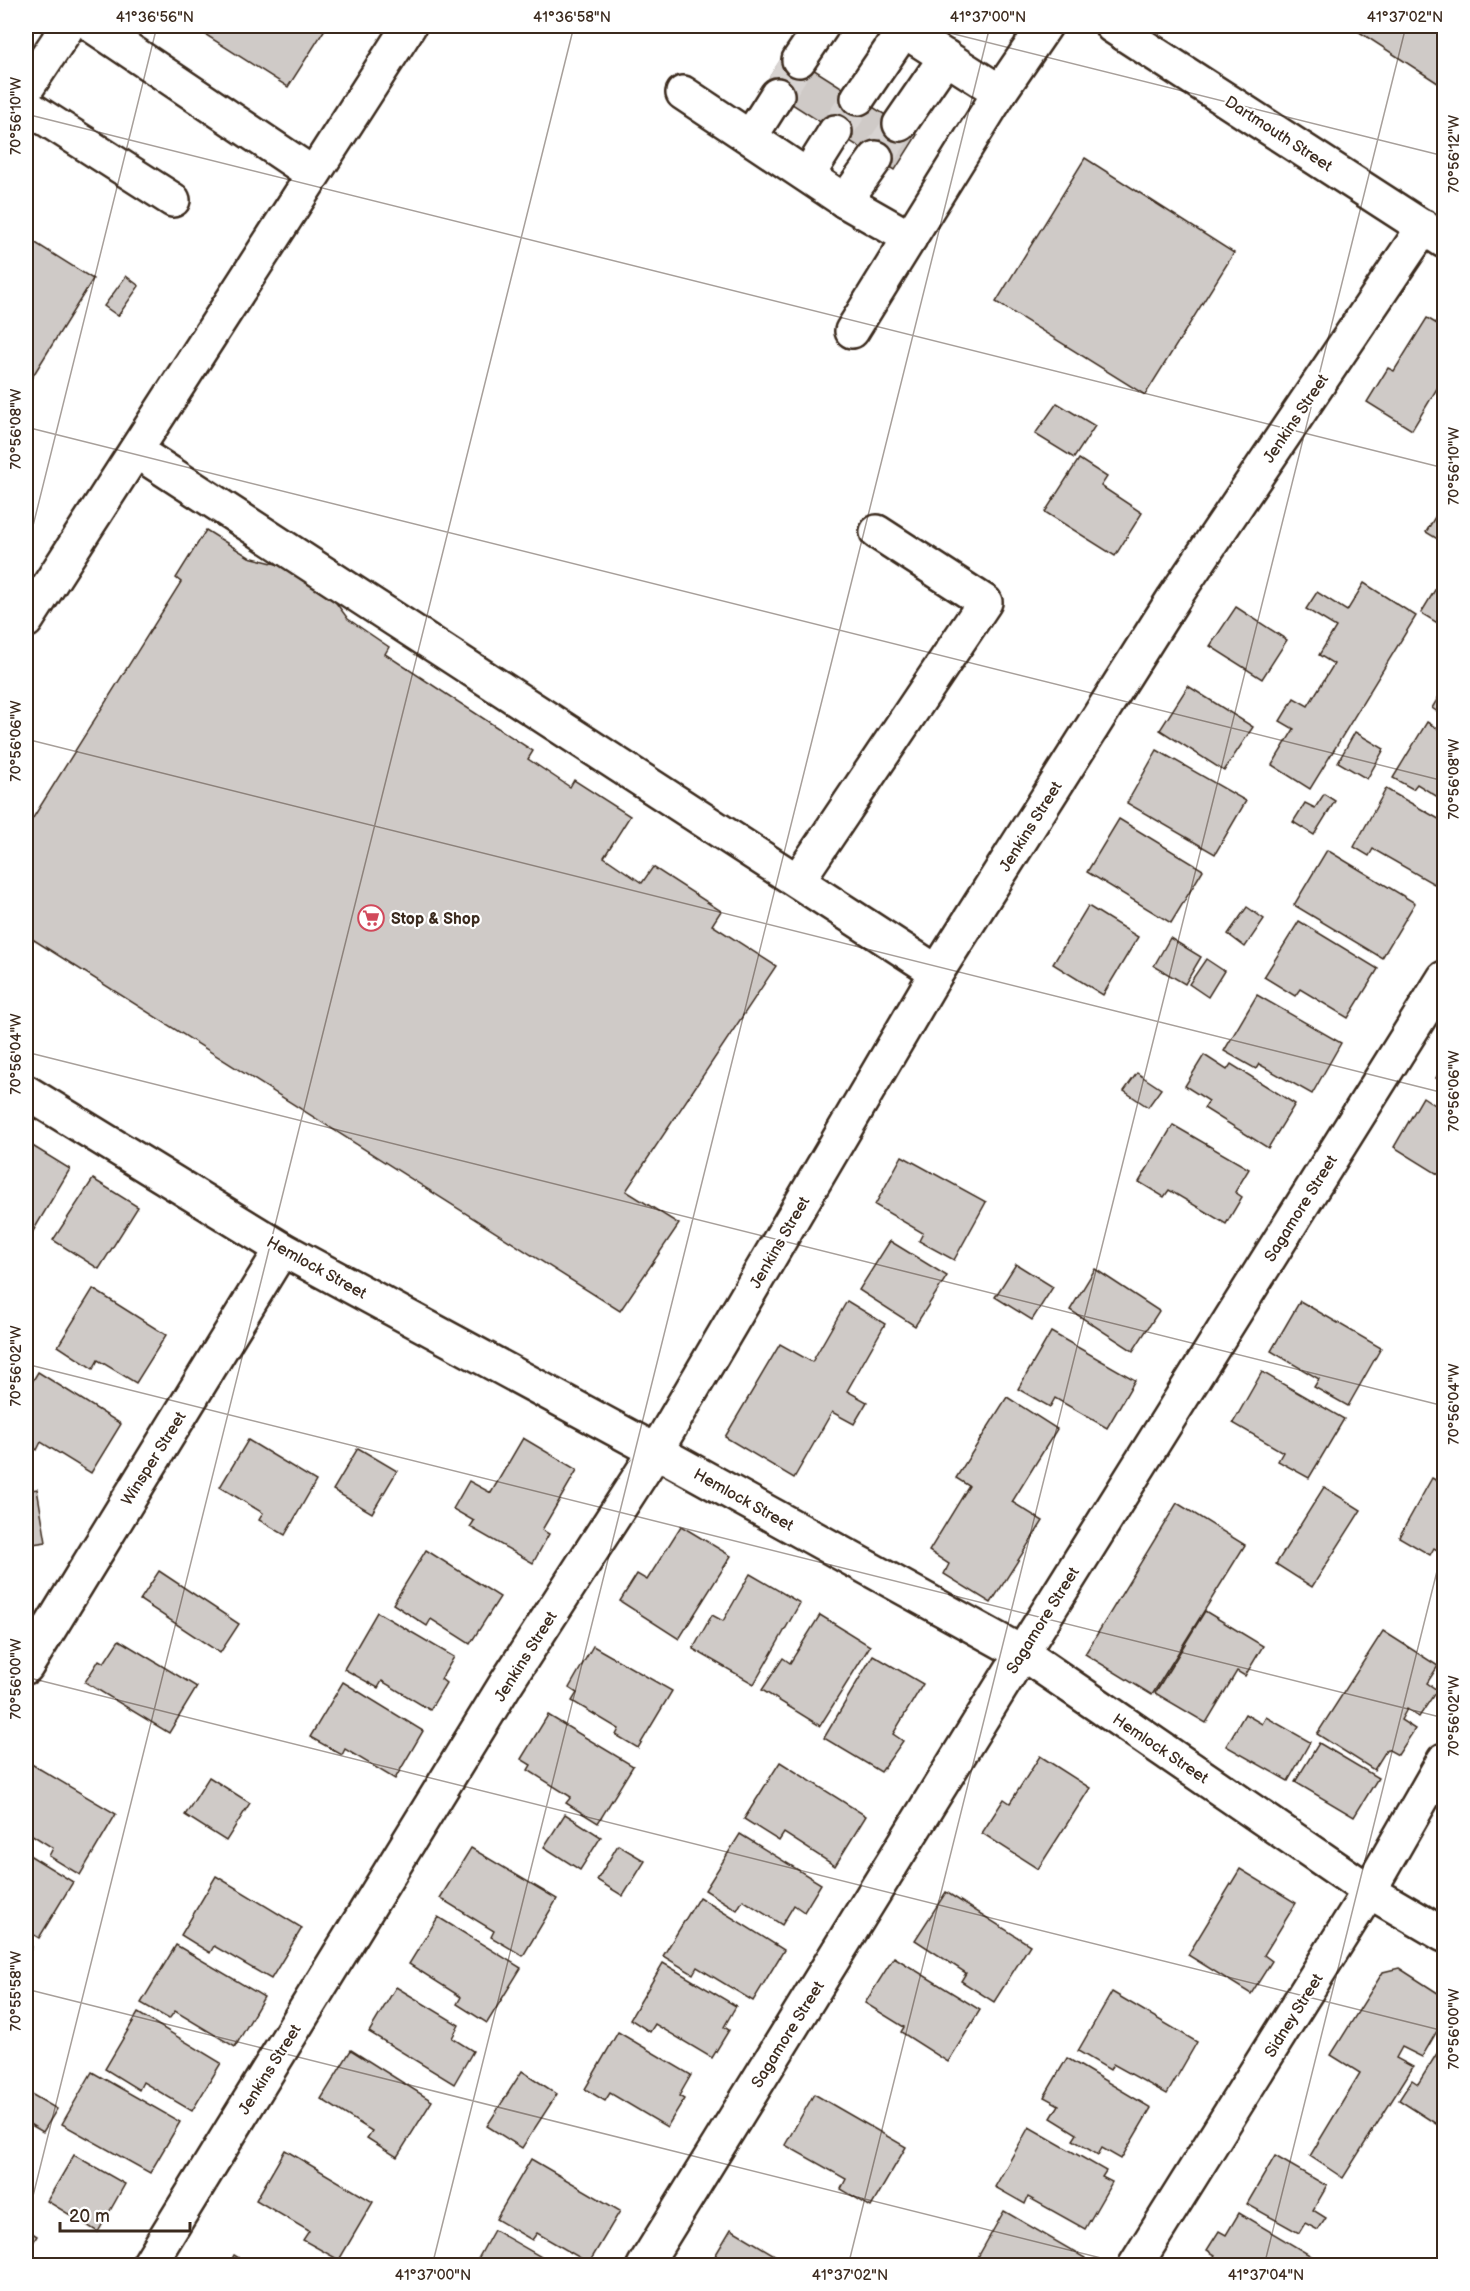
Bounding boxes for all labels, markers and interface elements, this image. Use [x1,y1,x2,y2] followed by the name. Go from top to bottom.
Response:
[116,8,194,27] text: 41°36'56"N
[533,8,611,27] text: 41°36'58"N
[950,8,1026,27] text: 41°37'00"N
[1367,8,1443,27] text: 41°37'02"N
[7,77,26,155] text: 70°56'10"W
[1221,92,1335,176] street label: Dartmouth Street
[1445,115,1464,193] text: 70°56'12"W
[1260,371,1333,467] street label: Jenkins Street
[7,388,26,470] text: 70°56'08"W
[1445,427,1464,505] text: 70°56'10"W
[7,700,26,782] text: 70°56'06"W
[1445,738,1464,820] text: 70°56'08"W
[996,778,1067,876] street label: Jenkins Street
[356,903,386,933] supermarket icon: Stop & Shop
[391,910,480,929] place label: Stop & Shop
[7,1013,26,1095] text: 70°56'04"W
[1445,1050,1464,1132] text: 70°56'06"W
[1261,1152,1342,1266] street label: Sagamore Street
[746,1193,814,1292] street label: Jenkins Street
[263,1233,370,1304] street label: Hemlock Street
[7,1325,26,1407] text: 70°56'02"W
[1445,1363,1464,1445] text: 70°56'04"W
[118,1408,191,1509] street label: Winsper Street
[690,1465,797,1536] street label: Hemlock Street
[1003,1564,1084,1678] street label: Sagamore Street
[491,1608,562,1706] street label: Jenkins Street
[7,1638,26,1720] text: 70°56'00"W
[1445,1675,1464,1757] text: 70°56'02"W
[1109,1710,1212,1788] street label: Hemlock Street
[7,1951,26,2031] text: 70°55'58"W
[1261,1970,1328,2061] street label: Sidney Street
[748,1978,829,2092] street label: Sagamore Street
[1445,1988,1464,2070] text: 70°56'00"W
[235,2021,306,2119] street label: Jenkins Street
[60,2195,190,2233] scale bar
[69,2206,110,2227] text: 20 m
[395,2266,471,2285] text: 41°37'00"N
[812,2266,888,2285] text: 41°37'02"N
[1228,2266,1304,2285] text: 41°37'04"N

